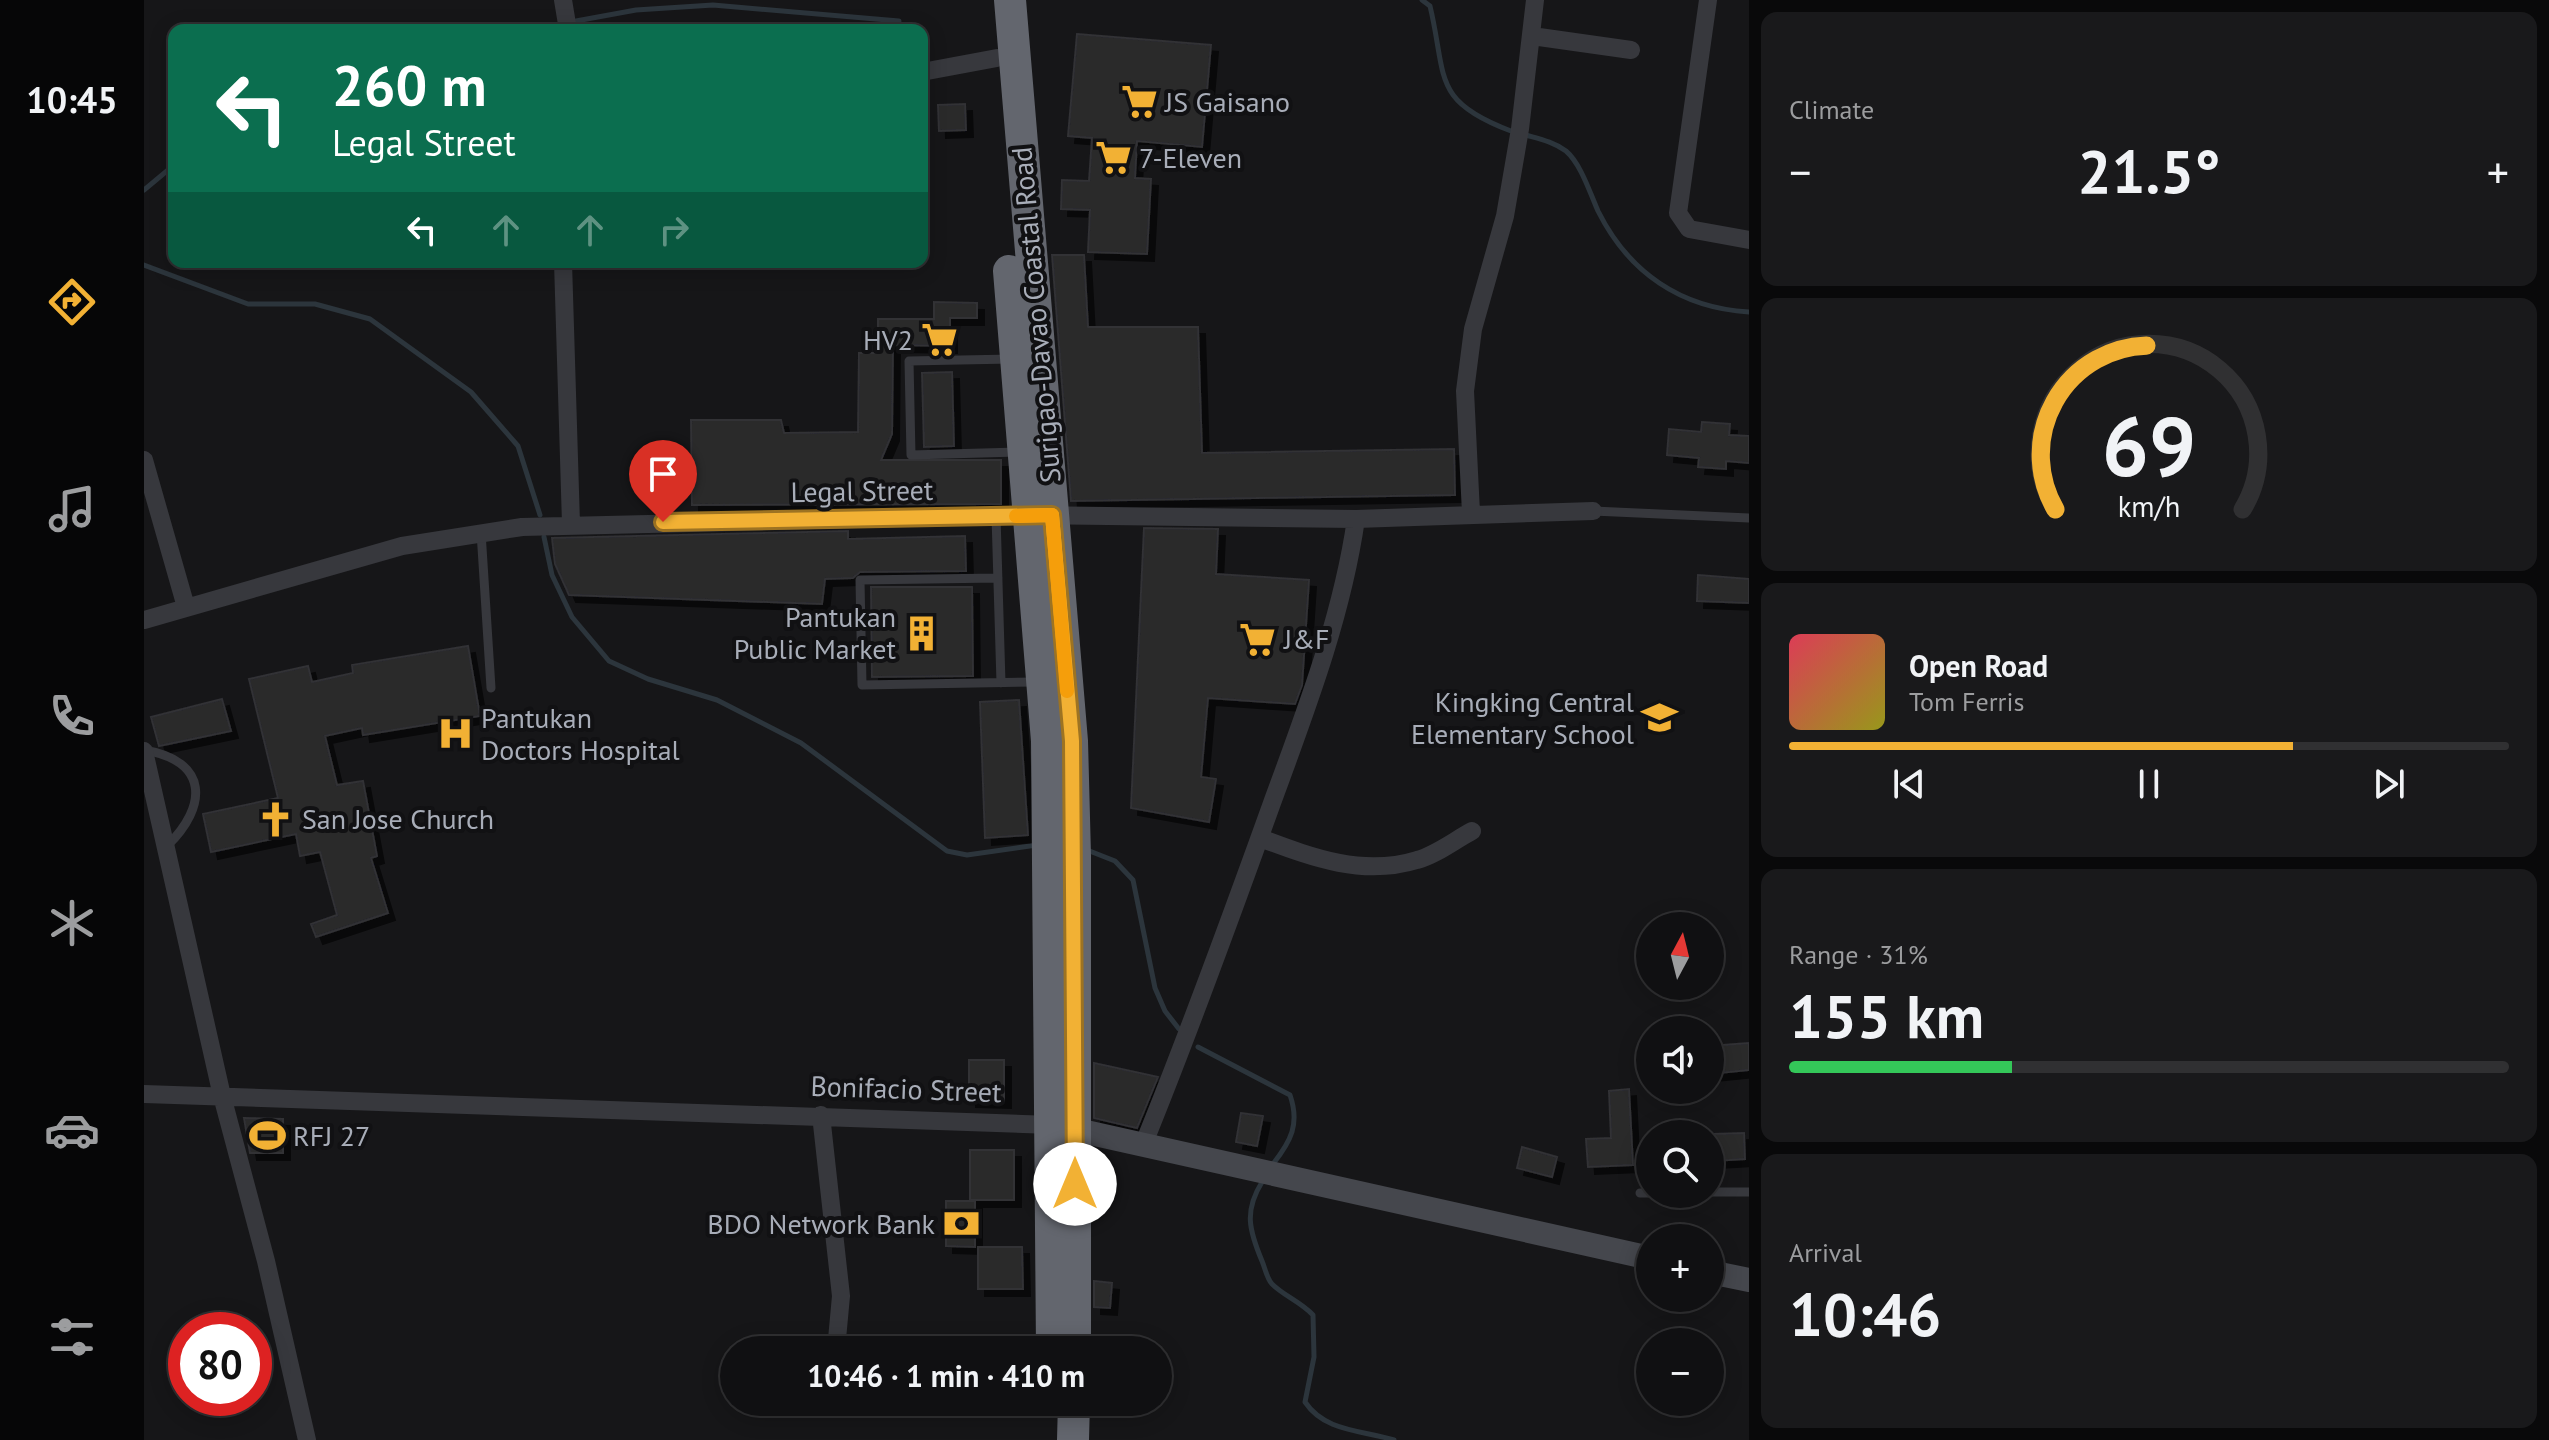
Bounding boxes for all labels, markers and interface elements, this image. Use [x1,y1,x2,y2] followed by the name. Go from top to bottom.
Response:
[332,49,487,121] text: 260 m
[200,56,304,160] icon: left
[26,76,118,123] text: 10:45
[1120,83,1158,121] supermarket icon: JS Gaisano
[1164,83,1290,120] place label: JS Gaisano
[1789,93,1874,126] text: Climate
[332,119,516,166] text: Legal Street
[2077,132,2221,210] text: 21.5°
[1094,139,1132,177] supermarket icon: 7-Eleven
[1139,139,1242,176] place label: 7-Eleven
[1789,143,1811,200] text: −
[2487,143,2509,200] text: +
[1002,146,1069,485] street label: Surigao-Davao Coastal Road
[400,208,444,252] icon: left
[484,208,528,252] icon: ahead
[568,208,612,252] icon: ahead
[652,208,696,252] icon: right
[44,274,100,330] icon: directions
[863,321,913,358] place label: HV2
[920,321,958,359] supermarket icon: HV2
[2102,391,2196,499] text: 69
[629,440,697,522] pin
[641,452,685,496] icon: arrive
[790,471,934,510] street label: Legal Street
[44,481,100,537] icon: music
[2118,489,2180,526] text: km/h
[734,598,896,667] place label: Pantukan Public Market
[903,614,941,652] building icon: Pantukan Public Market
[1239,620,1277,658] supermarket icon: J&F
[1283,620,1329,657] place label: J&F
[1909,646,2048,685] text: Open Road
[1411,683,1634,752] place label: Kingking Central Elementary School
[1909,685,2024,718] text: Tom Ferris
[44,688,100,744] icon: phone
[481,699,680,768] place label: Pantukan Doctors Hospital
[1641,699,1679,737] school or university icon: Kingking Central Elementary School
[436,715,474,753] hospital icon: Pantukan Doctors Hospital
[1887,762,1931,806] icon: previous
[2127,762,2171,806] icon: pause
[2367,762,2411,806] icon: next
[257,800,295,838] church icon: San Jose Church
[302,800,494,837] place label: San Jose Church
[44,895,100,951] icon: climate
[1636,912,1724,1000] north arrow
[1636,912,1724,1416] map controls
[1789,938,1928,971] text: Range · 31%
[1789,977,1984,1055] text: 155 km
[1636,1016,1724,1104] button: sound
[810,1067,1003,1110] street label: Bonifacio Street
[44,1102,100,1158] icon: car
[248,1117,286,1155] sports icon: RFJ 27
[293,1117,370,1154] place label: RFJ 27
[1636,1120,1724,1208] button: search
[1033,1142,1117,1226] position arrow
[707,1205,936,1242] place label: BDO Network Bank
[942,1205,980,1243] bank icon: BDO Network Bank
[1636,1224,1724,1312] button: +
[1789,1236,1862,1269] text: Arrival
[1789,1275,1941,1353] text: 10:46
[44,1309,100,1365] icon: filters
[168,1312,272,1416] speed limit sign: 80
[1636,1328,1724,1416] button: −
[807,1356,1085,1395] text: 10:46 · 1 min · 410 m

